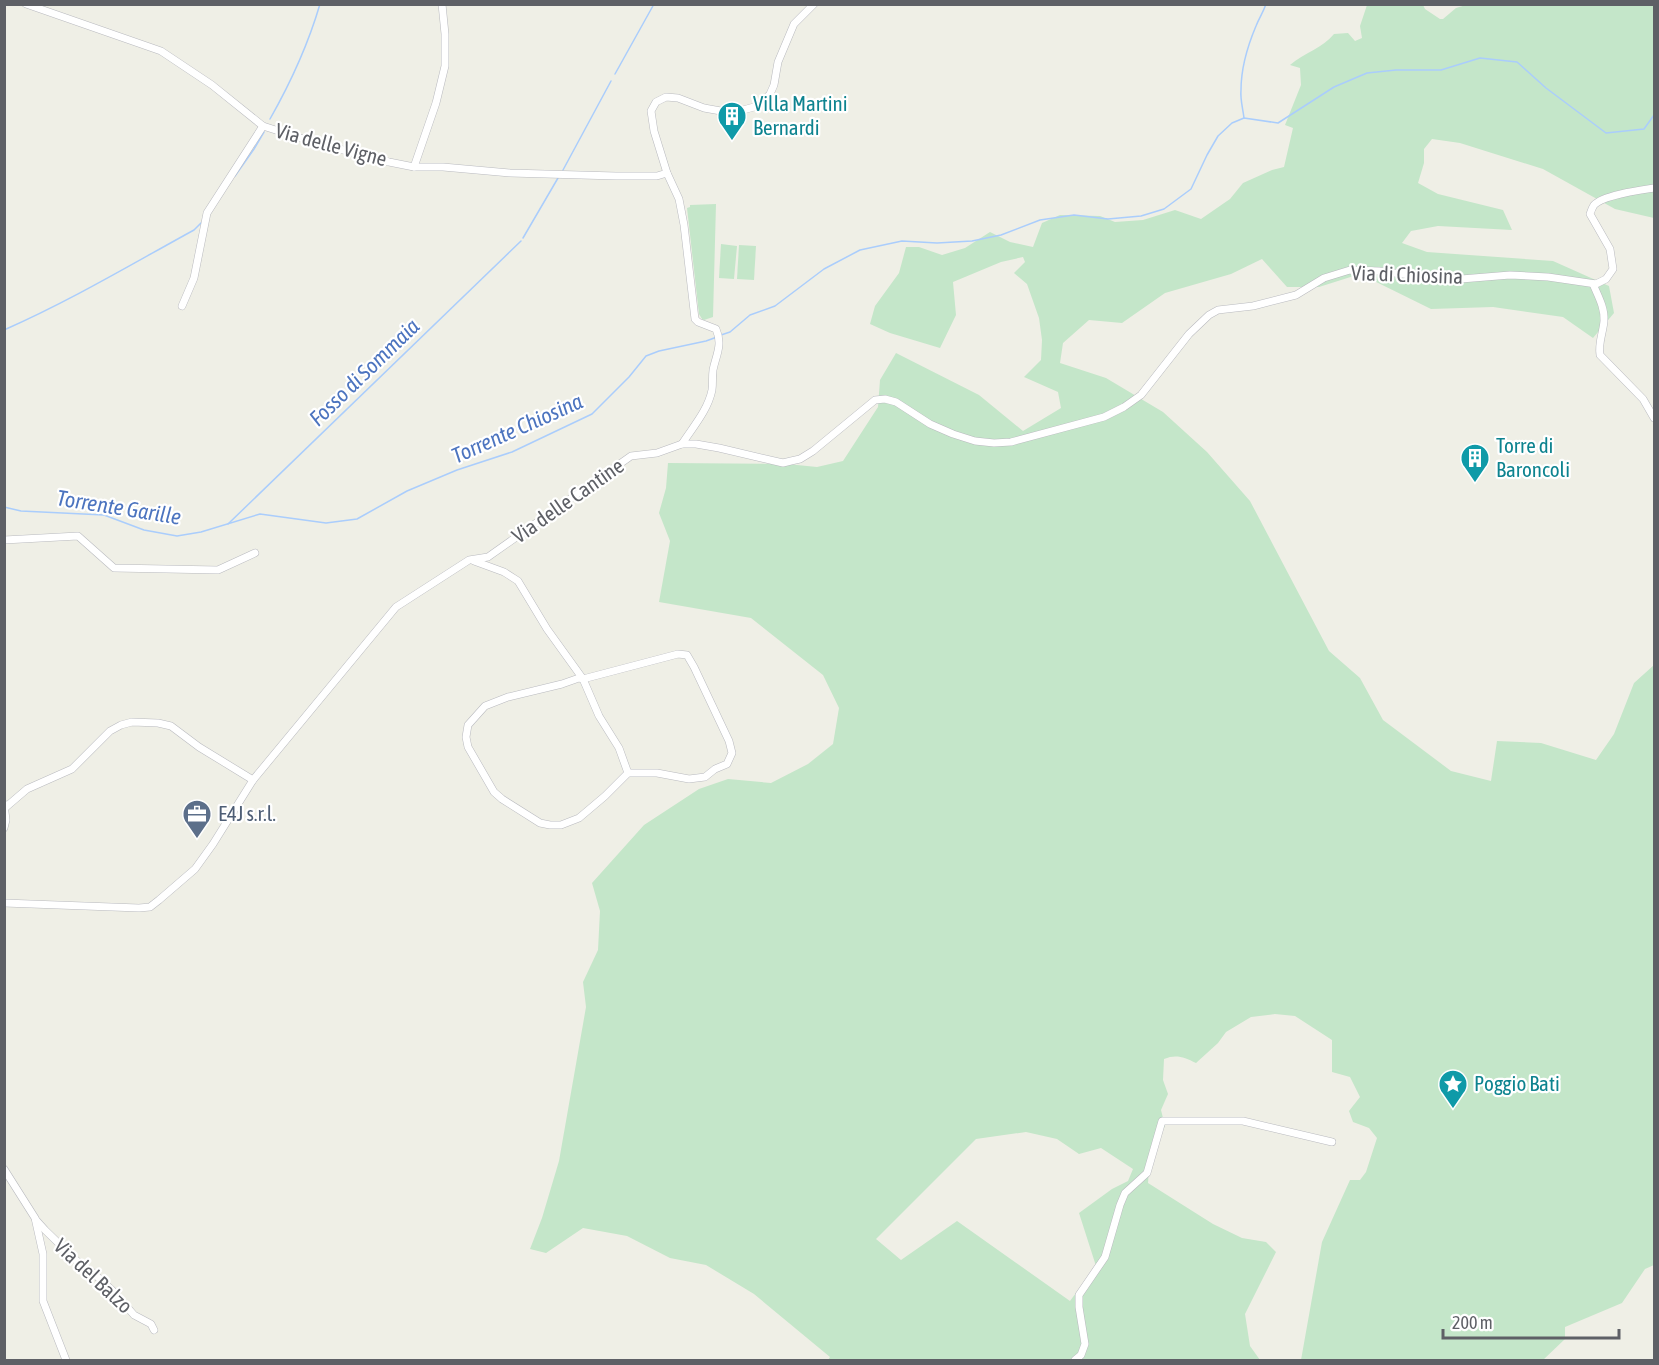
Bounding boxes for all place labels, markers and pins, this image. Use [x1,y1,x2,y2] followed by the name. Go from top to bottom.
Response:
[753,91,848,139] place label: Villa Martini Bernardi
[716,100,748,142] building icon: Villa Martini Bernardi
[1496,433,1570,481] place label: Torre di Baroncoli
[1459,442,1491,484] building icon: Torre di Baroncoli
[181,798,213,840] office icon: E4J s.r.l.
[218,801,276,825] place label: E4J s.r.l.
[1437,1068,1469,1110] place icon: Poggio Bati
[1474,1071,1560,1095] place label: Poggio Bati

